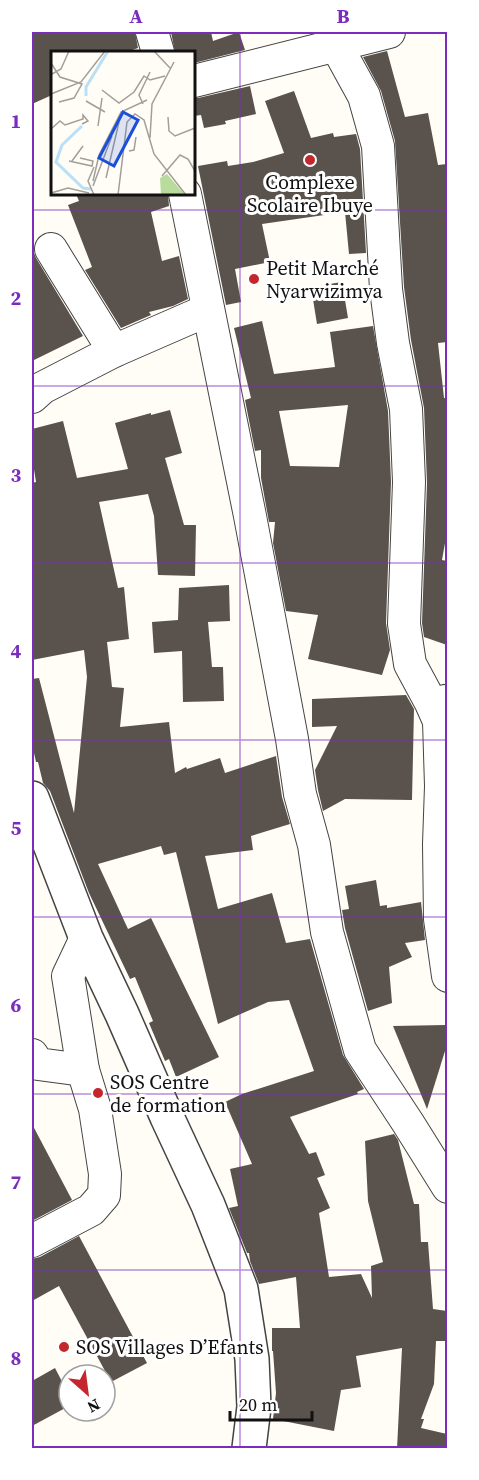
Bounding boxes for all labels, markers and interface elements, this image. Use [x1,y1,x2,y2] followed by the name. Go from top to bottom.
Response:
[129,2,143,30] text: A
[336,2,350,30] text: B
[51,51,195,195] inset map
[11,107,21,135] text: 1
[303,153,317,167] marker: Complexe Scolaire Ibuye
[247,168,373,219] place label: Complexe Scolaire Ibuye
[266,254,384,305] place label: Petit Marché Nyarwizimya
[247,272,261,286] marker: Petit Marché Nyarwizimya
[11,284,22,312] text: 2
[11,461,22,489] text: 3
[11,637,22,665] text: 4
[11,814,22,842] text: 5
[11,991,22,1019] text: 6
[110,1068,226,1119] place label: SOS Centre de formation
[91,1086,105,1100] marker: SOS Centre de formation
[11,1168,22,1196] text: 7
[76,1333,264,1361] place label: SOS Villages D’Efants
[57,1340,71,1354] marker: SOS Villages D’Efants
[11,1344,21,1372] text: 8
[57,1363,117,1423] north arrow
[230,1384,312,1422] scale bar
[239,1392,277,1417] text: 20 m
[83,1394,104,1419] text: N

